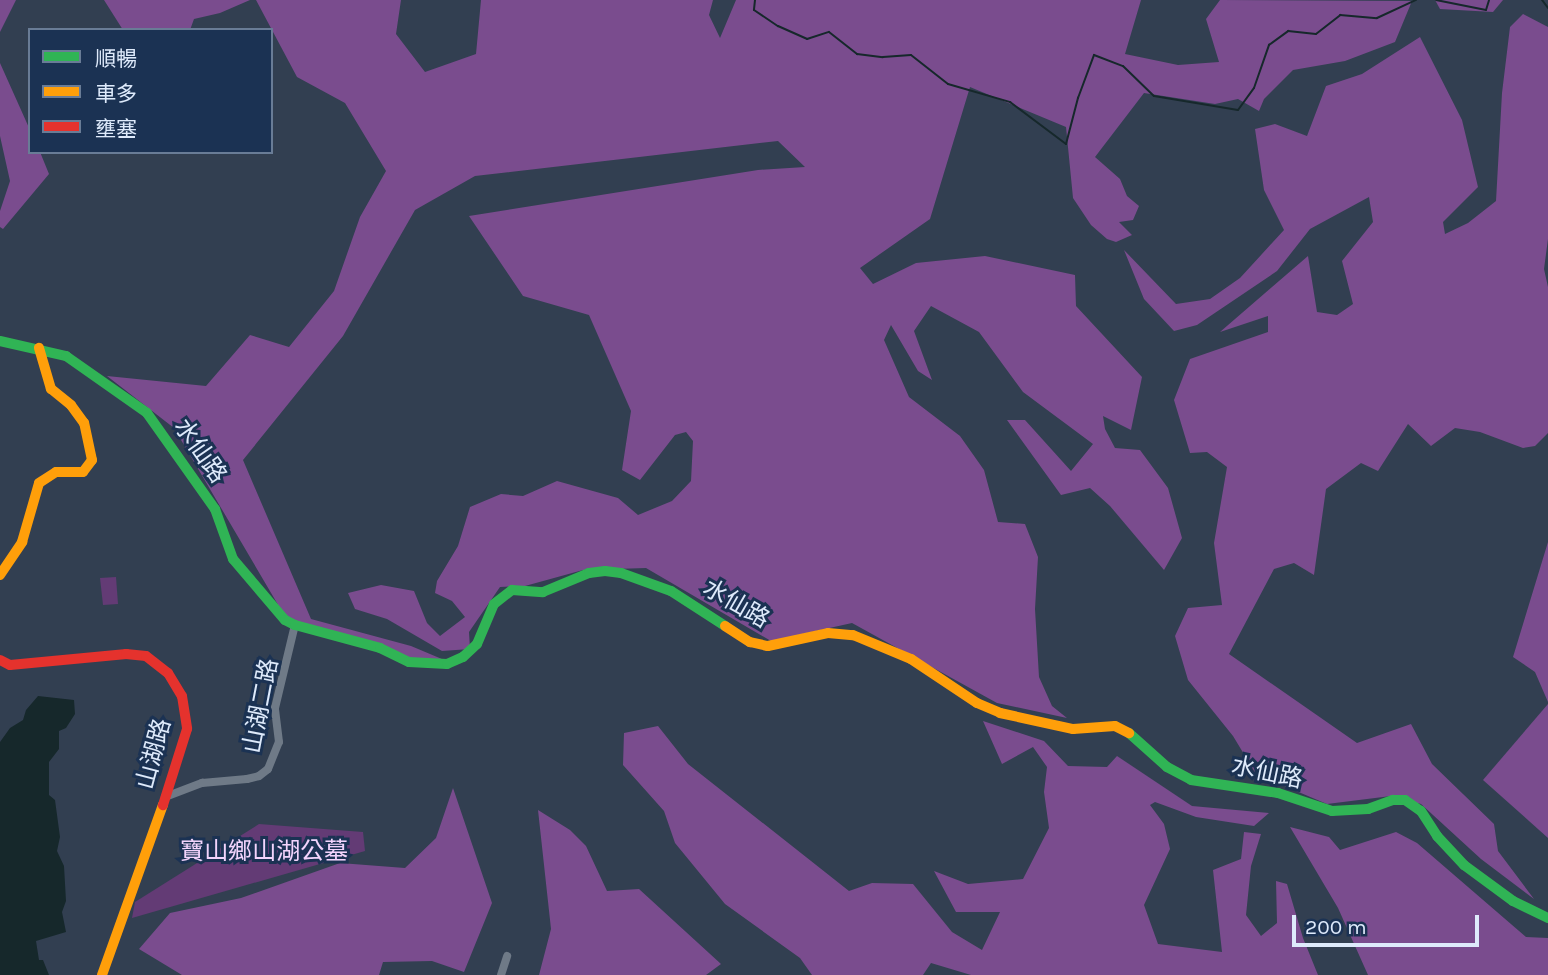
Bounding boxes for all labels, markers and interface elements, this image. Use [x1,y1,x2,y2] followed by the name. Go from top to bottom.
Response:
[28,28,273,154] legend
[95,47,137,71] text: 順暢
[95,82,137,106] text: 車多
[95,117,137,141] text: 壅塞
[168,413,232,489] street label: 水仙路
[698,574,774,634] street label: 水仙路
[238,656,284,756] street label: 山湖二路
[131,715,177,793] street label: 山湖路
[1229,751,1305,795] street label: 水仙路
[180,838,348,866] park label: 寶山鄉山湖公墓
[1296,902,1483,946] scale bar
[1305,915,1367,939] text: 200 m

